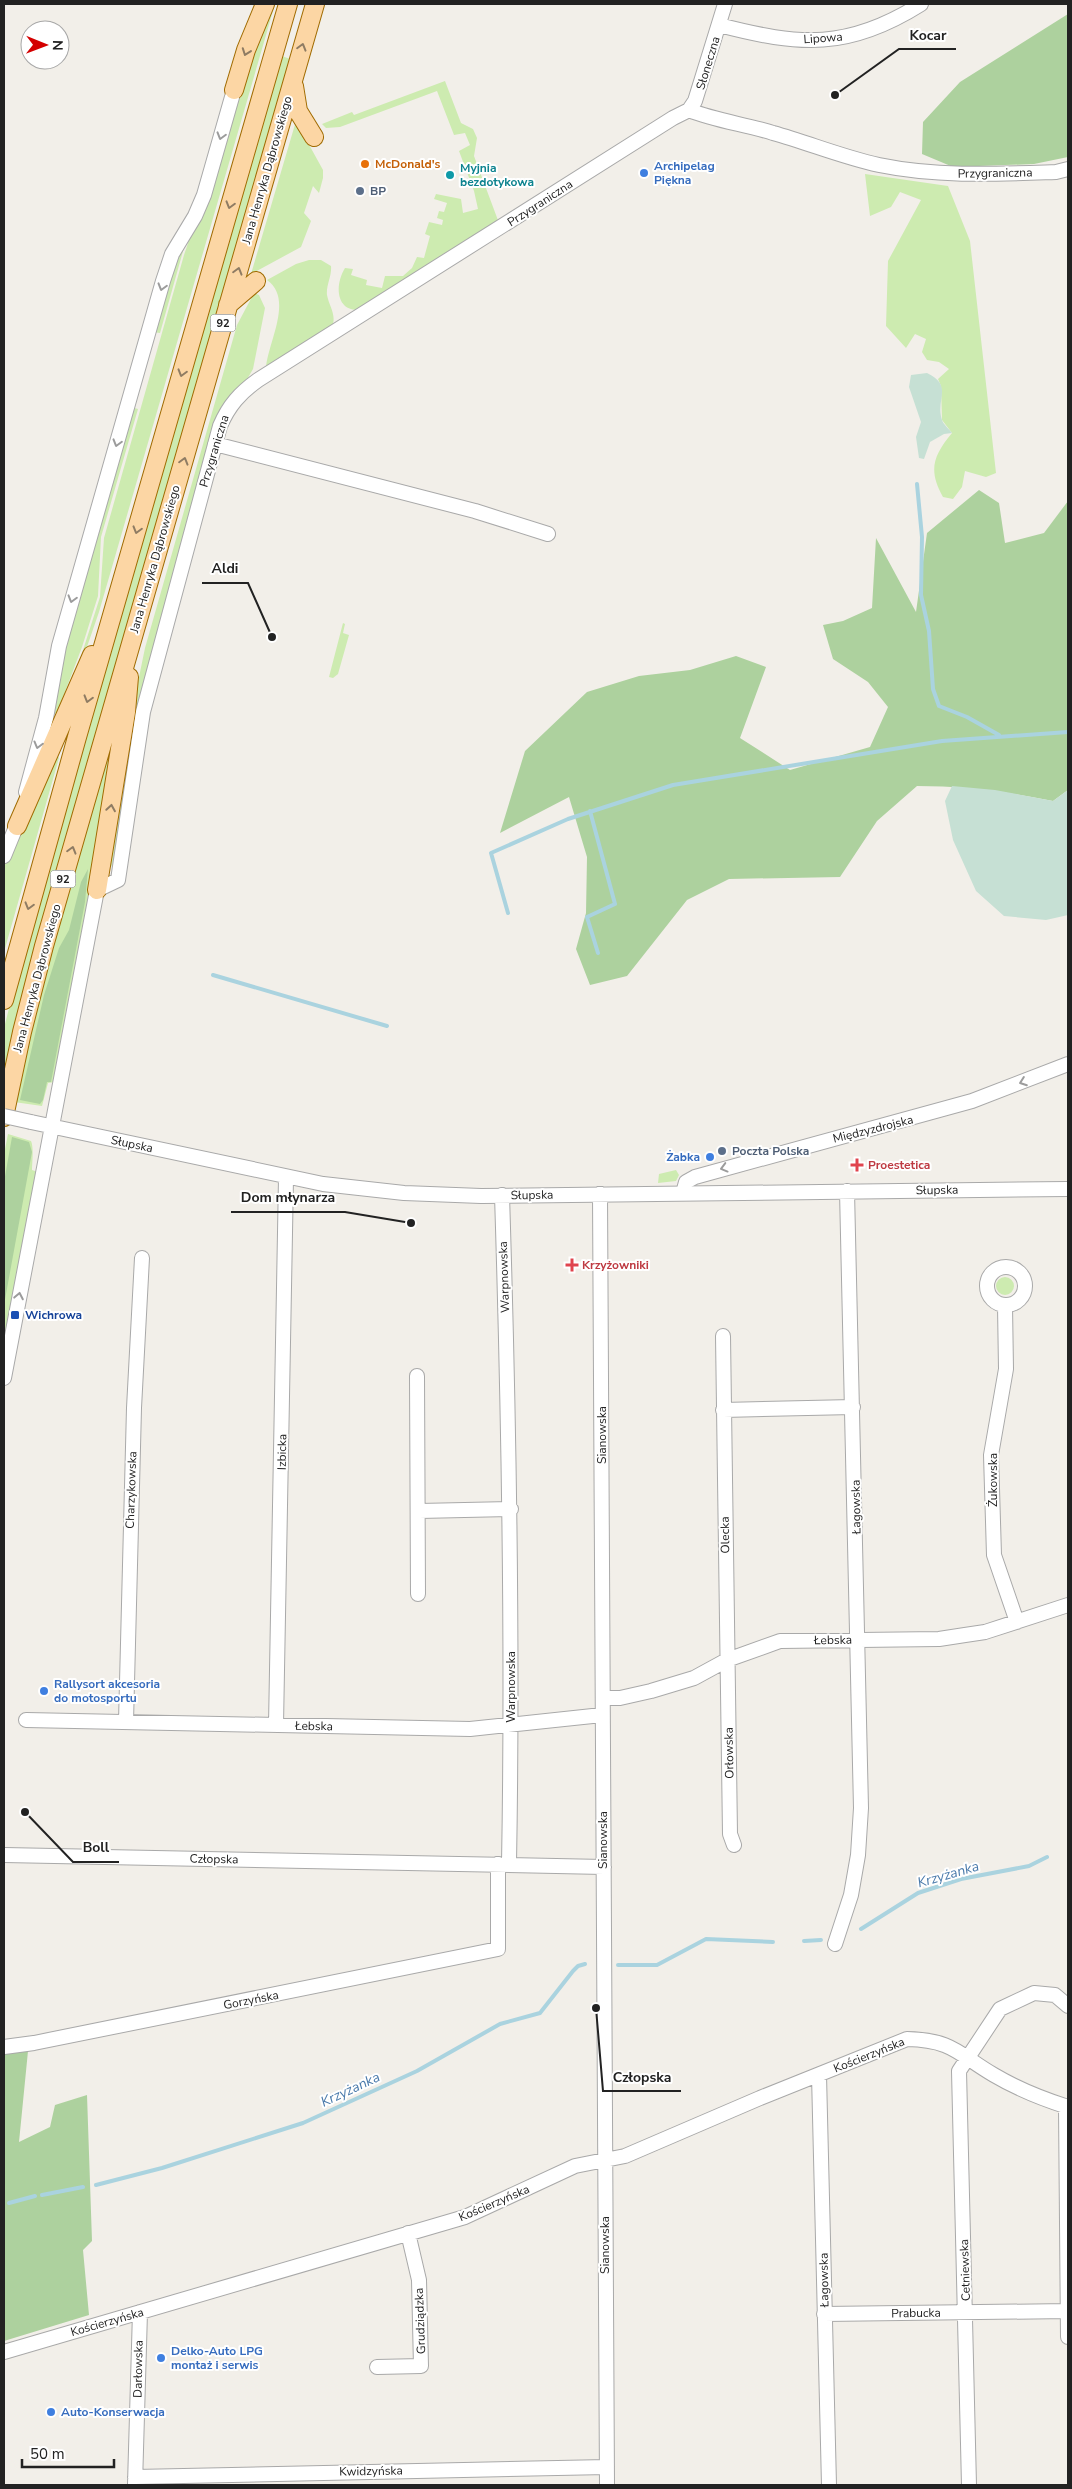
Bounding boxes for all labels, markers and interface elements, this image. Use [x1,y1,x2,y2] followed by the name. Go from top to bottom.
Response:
[20,20,70,70] north arrow
[899,20,956,49] callout: Kocar
[910,26,947,45] text: Kocar
[803,29,843,47] street label: Lipowa
[692,34,724,92] street label: Słoneczna
[48,40,67,51] text: N
[297,44,307,52] one-way arrow
[242,47,252,56] one-way arrow
[238,94,296,247] street label: Jana Henryka Dąbrowskiego
[216,132,226,140] one-way arrow
[375,156,441,172] place label: McDonald's
[359,158,371,170] marker: McDonald's
[654,158,715,188] place label: Archipelag Piękna
[460,160,534,190] place label: Myjnia bezdotykowa
[957,164,1033,182] street label: Przygraniczna
[638,167,650,179] marker: Archipelag Piękna
[444,169,456,181] marker: Myjnia bezdotykowa
[504,176,576,230] street label: Przygraniczna
[370,183,386,199] place label: BP
[354,185,366,197] marker: BP
[226,201,236,209] one-way arrow
[233,267,243,275] one-way arrow
[157,282,167,290] one-way arrow
[210,314,236,332] road number: 92
[177,369,187,377] one-way arrow
[195,413,233,489] street label: Przygraniczna
[112,439,123,447] one-way arrow
[178,457,188,465] one-way arrow
[126,483,184,636] street label: Jana Henryka Dąbrowskiego
[132,525,142,533] one-way arrow
[202,554,248,583] callout: Aldi
[212,559,238,578] text: Aldi
[67,595,78,604] one-way arrow
[84,695,94,703] one-way arrow
[33,740,44,749] one-way arrow
[105,803,115,812] one-way arrow
[66,846,76,854] one-way arrow
[50,871,76,888] road number: 92
[9,902,65,1055] street label: Jana Henryka Dąbrowskiego
[24,902,35,910] one-way arrow
[1019,1076,1028,1086] one-way arrow
[831,1111,915,1147] street label: Międzyzdrojska
[109,1132,155,1156] street label: Słupska
[732,1143,809,1159] place label: Poczta Polska
[716,1145,728,1157] marker: Poczta Polska
[666,1149,700,1165] place label: Żabka
[704,1151,716,1163] marker: Żabka
[868,1157,930,1173] place label: Proestetica
[850,1158,864,1172] marker: Proestetica
[721,1163,729,1173] one-way arrow
[915,1182,959,1198] street label: Słupska
[231,1183,345,1212] callout: Dom młynarza
[510,1187,554,1203] street label: Słupska
[241,1188,335,1207] text: Dom młynarza
[495,1241,513,1313] street label: Warpnowska
[582,1257,649,1273] place label: Krzyżowniki
[566,1259,578,1271] marker: Krzyżowniki
[13,1292,24,1301] one-way arrow
[25,1307,82,1323] place label: Wichrowa
[9,1309,21,1321] marker: Wichrowa
[594,1406,610,1464] street label: Sianowska
[274,1434,290,1470] street label: Izbicka
[122,1451,140,1529] street label: Charzykowska
[985,1453,1001,1507] street label: Żukowska
[848,1480,864,1535] street label: Łagowska
[717,1516,733,1554] street label: Olecka
[813,1632,852,1648] street label: Łebska
[503,1651,519,1723] street label: Warpnowska
[54,1676,160,1706] place label: Rallysort akcesoria do motosportu
[38,1685,50,1697] marker: Rallysort akcesoria do motosportu
[294,1718,333,1734] street label: Łebska
[721,1727,737,1779] street label: Orłowska
[595,1811,611,1869] street label: Sianowska
[73,1833,119,1862] callout: Boll
[83,1838,110,1857] text: Boll
[190,1851,238,1867] street label: Człopska
[915,1857,981,1892] water label: Krzyżanka
[222,1987,280,2013] street label: Gorzyńska
[831,2033,907,2077] street label: Kościerzyńska
[603,2062,681,2091] callout: Człopska
[317,2067,383,2111] water label: Krzyżanka
[613,2068,671,2087] text: Człopska
[456,2181,532,2225] street label: Kościerzyńska
[597,2216,613,2274] street label: Sianowska
[956,2239,974,2301] street label: Cetniewska
[816,2253,832,2308] street label: Łagowska
[411,2288,429,2354] street label: Grudziądzka
[69,2304,145,2340] street label: Kościerzyńska
[891,2305,941,2321] street label: Prabucka
[129,2340,147,2398] street label: Darłowska
[171,2343,263,2373] place label: Delko-Auto LPG montaż i serwis
[155,2352,167,2364] marker: Delko-Auto LPG montaż i serwis
[61,2404,165,2420] place label: Auto-Konserwacja
[45,2406,57,2418] marker: Auto-Konserwacja
[22,2436,115,2468] scale bar
[30,2444,65,2464] text: 50 m
[339,2462,403,2480] street label: Kwidzyńska

